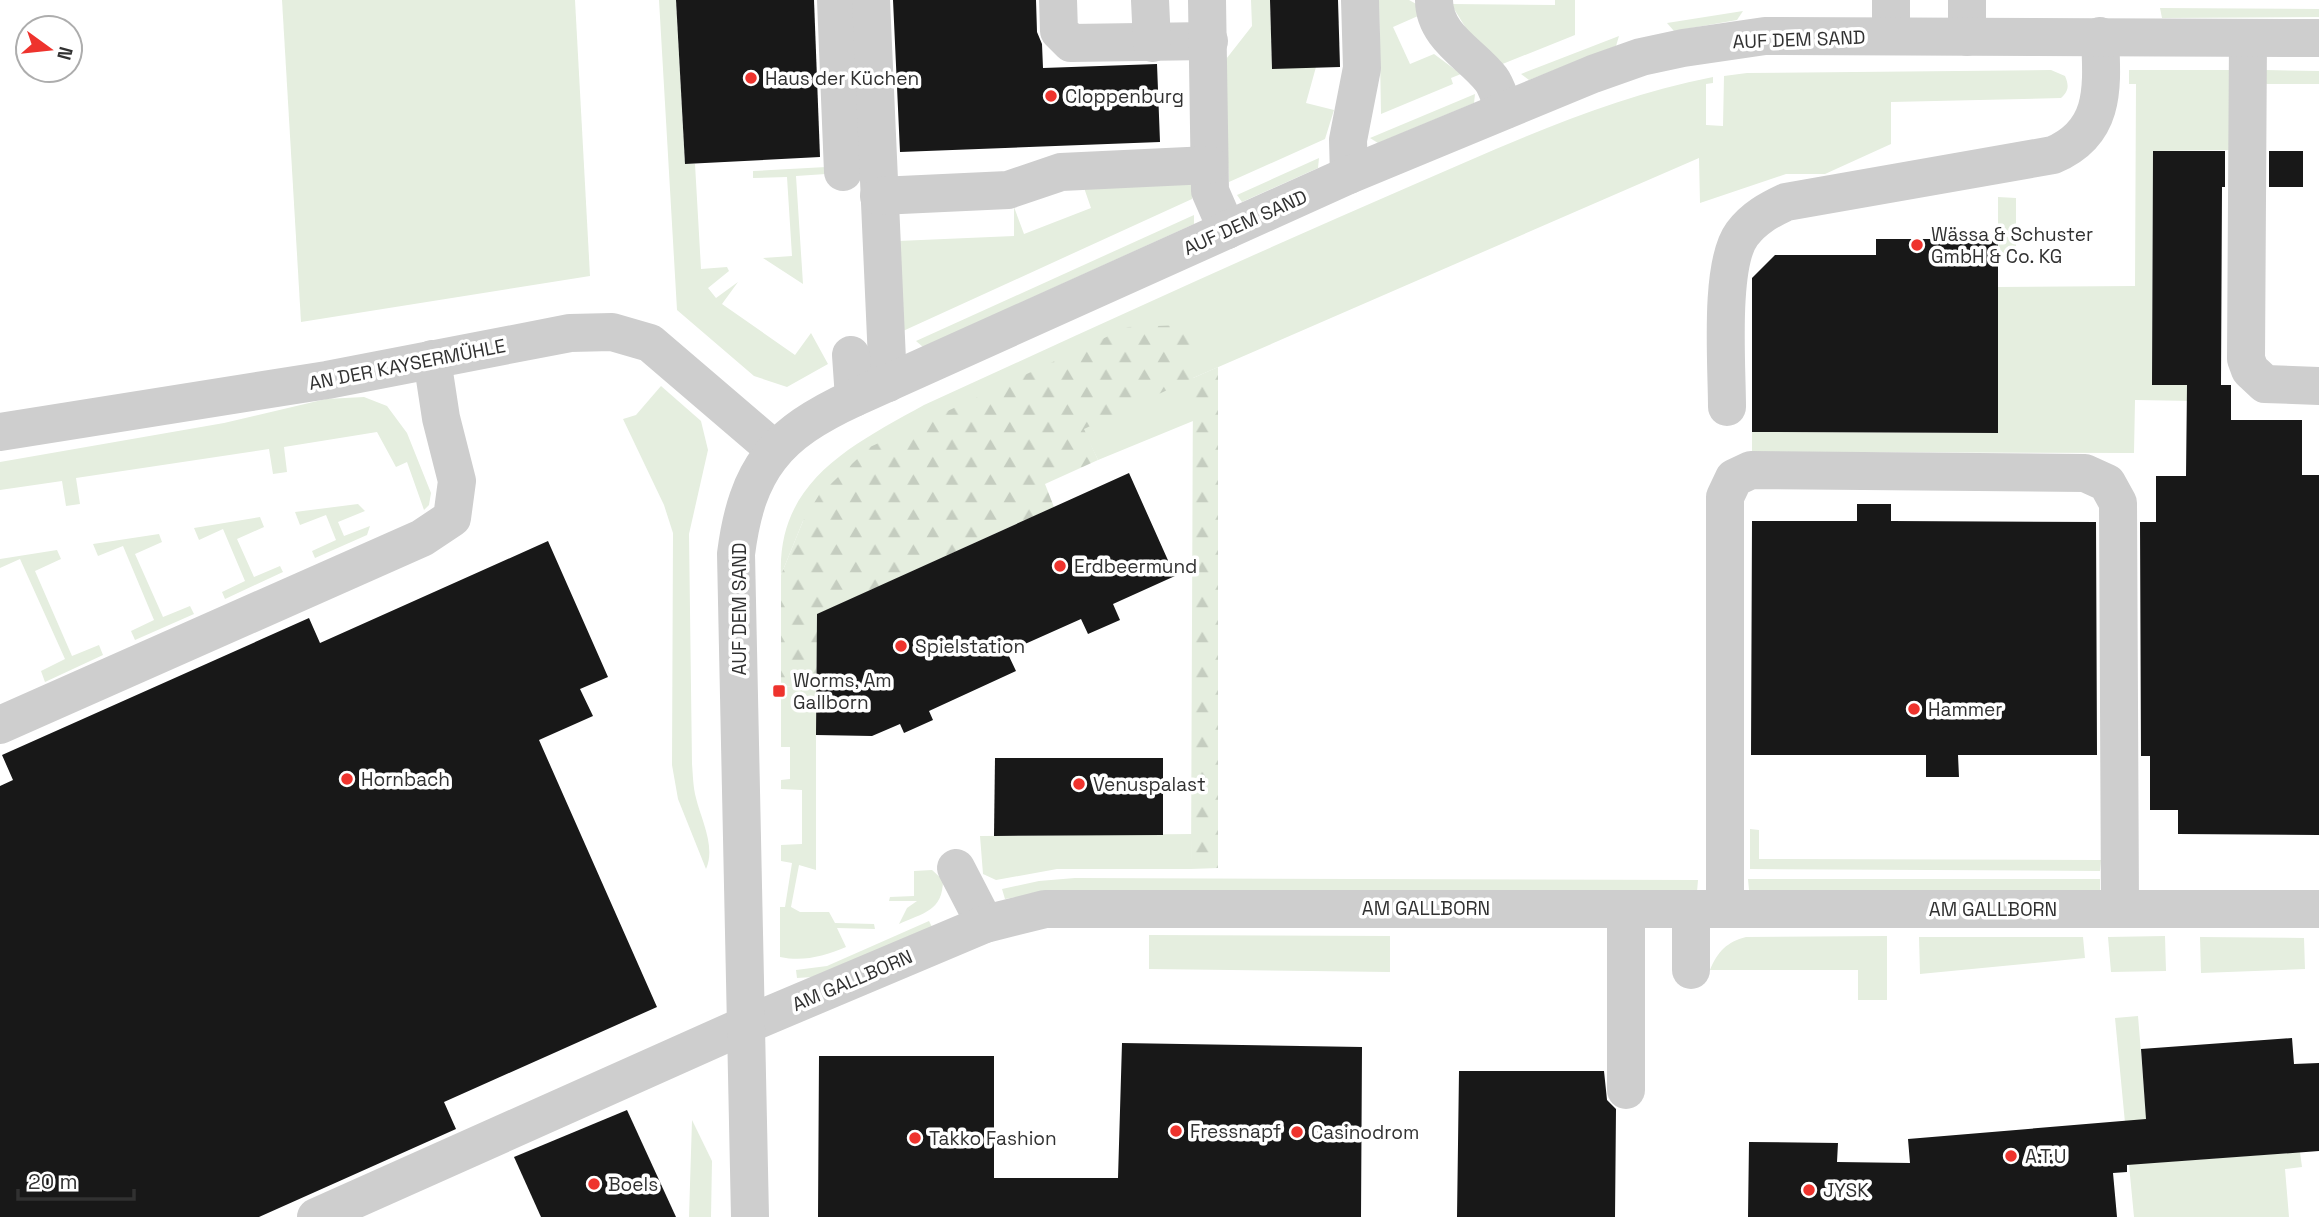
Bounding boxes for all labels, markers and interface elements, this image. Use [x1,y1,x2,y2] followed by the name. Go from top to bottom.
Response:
[14,14,84,84] north arrow
[1732,25,1866,54] street label: AUF DEM SAND
[51,44,79,63] text: N
[765,66,919,91] place label: Haus der Küchen
[743,70,759,86] marker: Haus der Küchen
[1065,84,1184,109] place label: Cloppenburg
[1043,88,1059,104] marker: Cloppenburg
[1179,184,1311,261] street label: AUF DEM SAND
[1931,222,2093,269] place label: Wässa & Schuster GmbH & Co. KG
[1909,237,1925,253] marker: Wässa & Schuster GmbH & Co. KG
[307,333,508,396] street label: AN DER KAYSERMÜHLE
[727,543,752,675] street label: AUF DEM SAND
[1074,554,1197,579] place label: Erdbeermund
[1052,558,1068,574] marker: Erdbeermund
[915,634,1025,659] place label: Spielstation
[893,638,909,654] marker: Spielstation
[793,668,892,715] place label: Worms, Am Gallborn
[771,683,787,699] marker: Worms, Am Gallborn
[1928,697,2002,722] place label: Hammer
[1906,701,1922,717] marker: Hammer
[361,767,450,792] place label: Hornbach
[339,771,355,787] marker: Hornbach
[1093,772,1206,797] place label: Venuspalast
[1071,776,1087,792] marker: Venuspalast
[1362,896,1490,921] street label: AM GALLBORN
[1929,897,2057,922] street label: AM GALLBORN
[788,944,916,1017] street label: AM GALLBORN
[1190,1119,1281,1144] place label: Fressnapf
[1311,1120,1419,1145] place label: Casinodrom
[1168,1123,1184,1139] marker: Fressnapf
[1289,1124,1305,1140] marker: Casinodrom
[929,1126,1057,1151] place label: Takko Fashion
[907,1130,923,1146] marker: Takko Fashion
[2025,1144,2066,1169] place label: A.T.U
[2003,1148,2019,1164] marker: A.T.U
[18,1158,133,1202] scale bar
[28,1168,78,1195] text: 20 m
[608,1172,658,1197] place label: Boels
[586,1176,602,1192] marker: Boels
[1823,1178,1869,1203] place label: JYSK
[1801,1182,1817,1198] marker: JYSK

